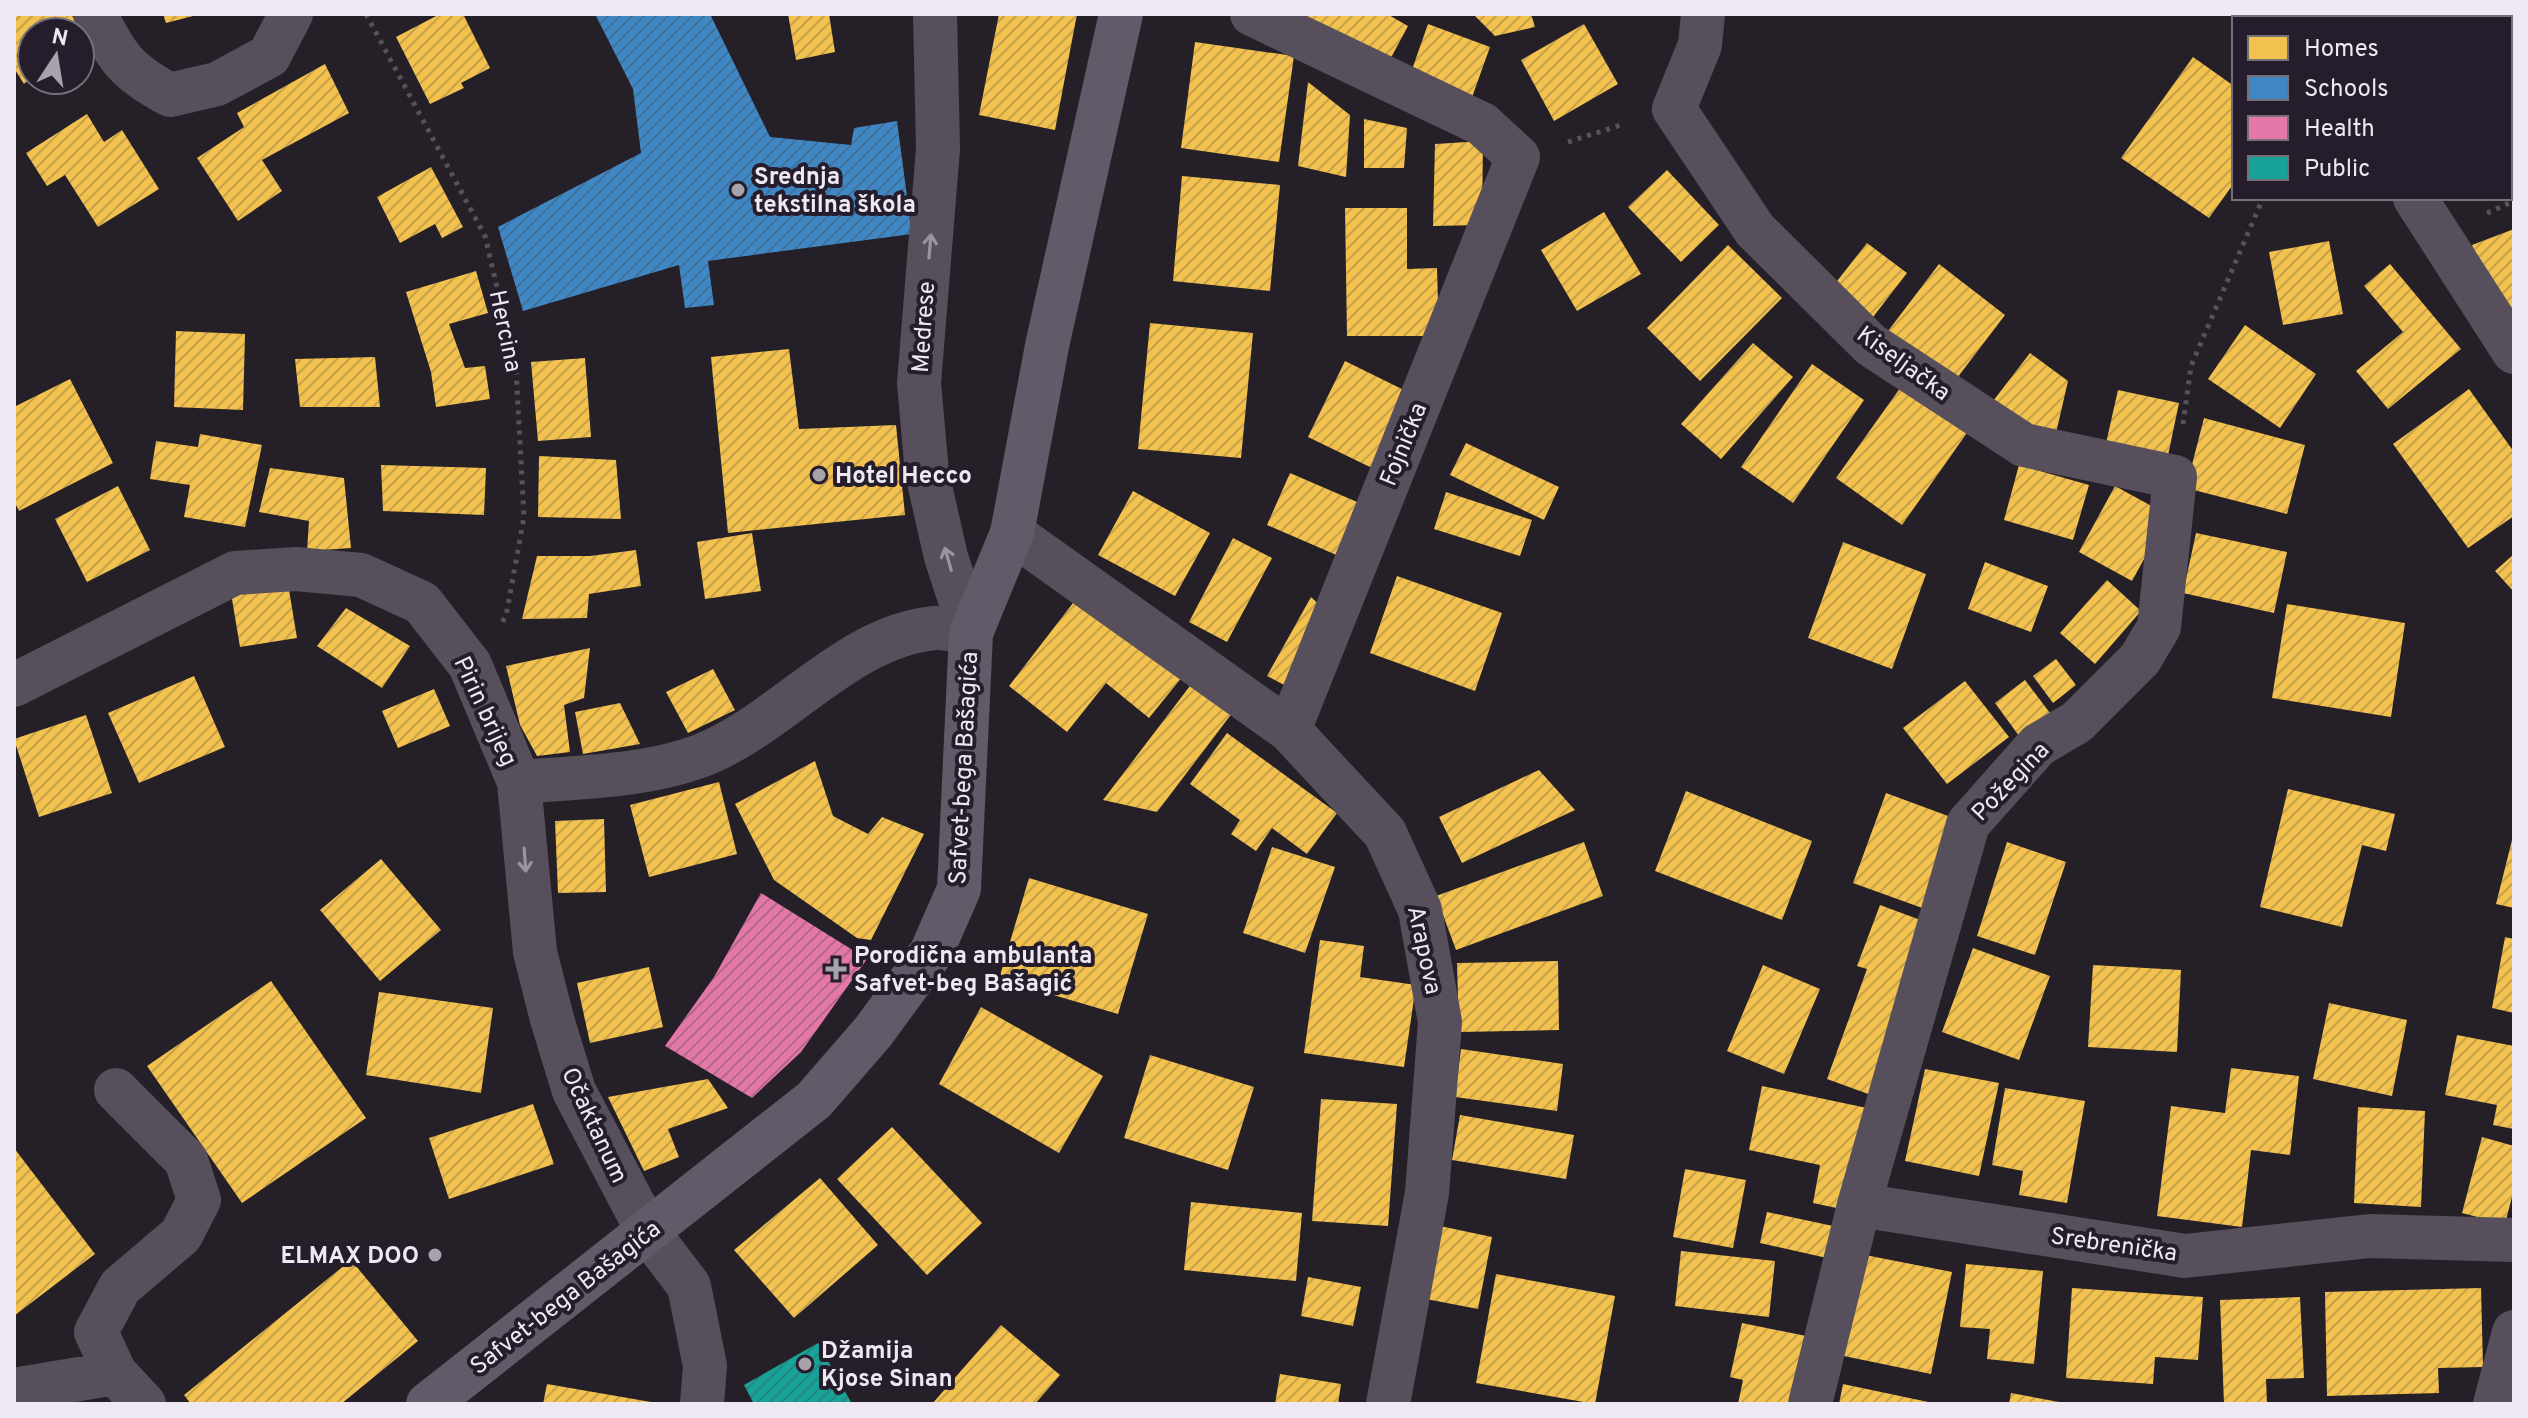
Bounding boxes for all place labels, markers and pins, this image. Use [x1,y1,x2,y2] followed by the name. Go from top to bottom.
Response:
[754,163,916,221] place label: Srednja tekstilna škola
[729,181,747,199] marker: Srednja tekstilna škola
[835,462,972,492] place label: Hotel Hecco
[810,466,828,484] marker: Hotel Hecco
[854,942,1092,1000] place label: Porodična ambulanta Safvet-beg Bašagić
[825,958,847,980] marker: Porodična ambulanta Safvet-beg Bašagić
[280,1242,419,1272] place label: ELMAX DOO
[426,1246,444,1264] marker: ELMAX DOO
[821,1337,953,1395] place label: Džamija Kjose Sinan
[796,1355,814,1373] marker: Džamija Kjose Sinan

